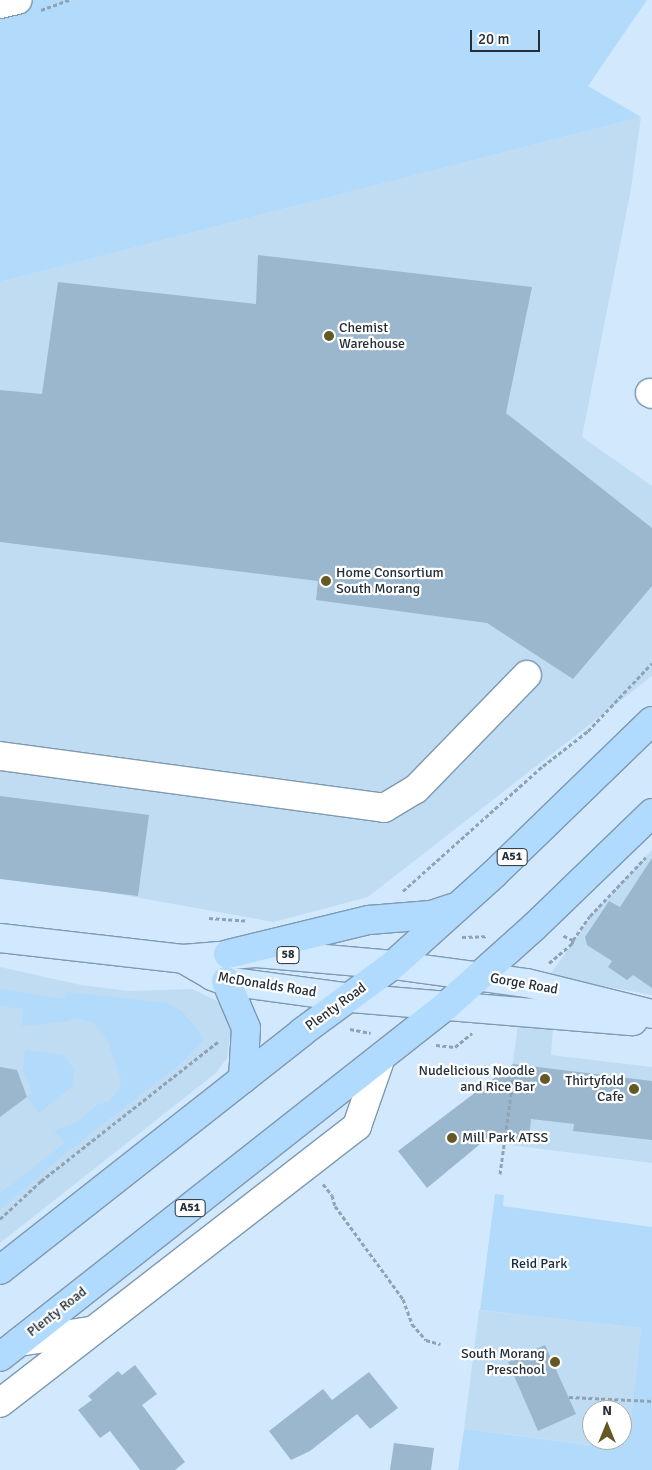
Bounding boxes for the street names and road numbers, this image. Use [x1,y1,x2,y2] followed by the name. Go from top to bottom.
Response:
[496,848,528,866] road number: A51
[276,946,300,964] road number: 58
[216,969,318,1001] street label: McDonalds Road
[489,970,559,998] street label: Gorge Road
[302,979,370,1035] street label: Plenty Road
[174,1198,206,1218] road number: A51
[24,1283,90,1341] street label: Plenty Road

